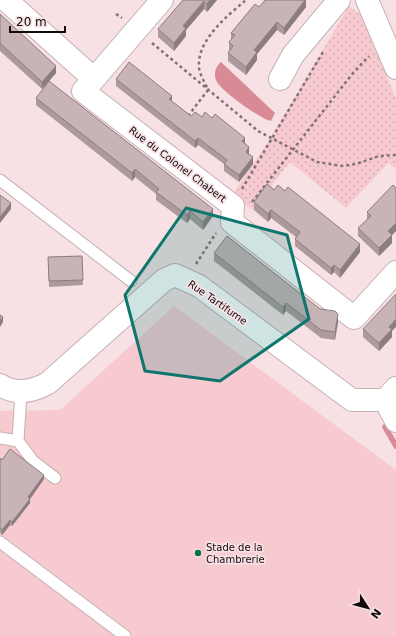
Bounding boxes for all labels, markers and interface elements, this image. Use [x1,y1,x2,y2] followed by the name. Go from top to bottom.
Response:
[10,8,65,34] scale bar
[16,15,47,29] text: 20 m
[127,124,228,204] street label: Rue du Colonel Chabert
[186,278,249,327] street label: Rue Tartifume
[206,542,265,565] place label: Stade de la Chambrerie
[193,548,203,558] marker: Stade de la Chambrerie
[348,588,388,628] north arrow
[368,606,384,621] text: N

